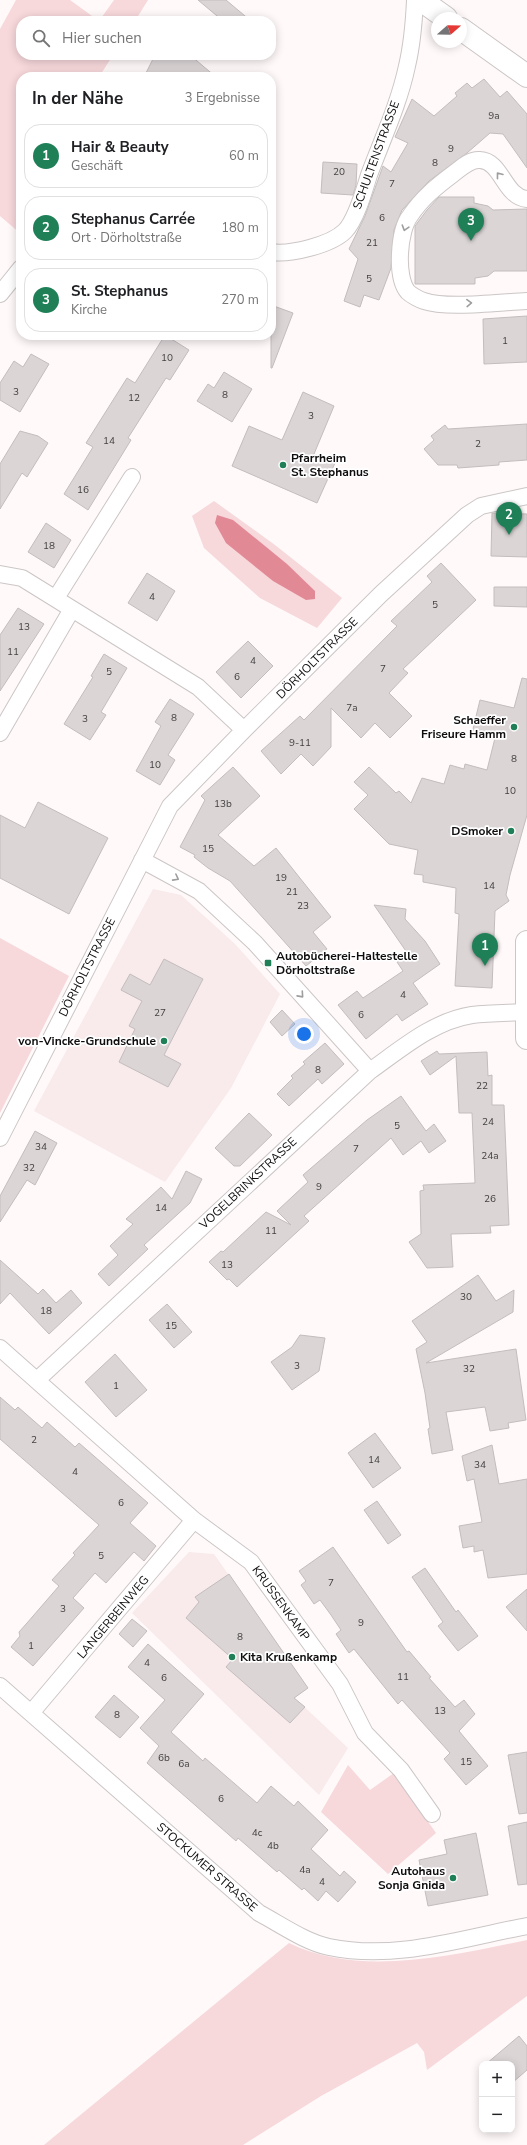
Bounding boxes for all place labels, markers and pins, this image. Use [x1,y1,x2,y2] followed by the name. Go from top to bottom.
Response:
[458,208,484,241] pin: 3
[291,450,369,480] place label: Pfarrheim St. Stephanus
[278,460,288,470] marker: Pfarrheim St. Stephanus
[496,502,522,535] pin: 2
[421,712,506,742] place label: Schaeffer Friseure Hamm
[509,722,519,732] marker: Schaeffer Friseure Hamm
[451,823,503,839] place label: DSmoker
[506,826,516,836] marker: DSmoker
[472,933,498,966] pin: 1
[276,948,418,978] place label: Autobücherei-Haltestelle Dörholtstraße
[263,958,273,968] marker: Autobücherei-Haltestelle Dörholtstraße
[17,1033,156,1049] place label: von-Vincke-Grundschule
[159,1036,169,1046] marker: von-Vincke-Grundschule
[240,1649,337,1665] place label: Kita Krußenkamp
[227,1652,237,1662] marker: Kita Krußenkamp
[378,1863,445,1893] place label: Autohaus Sonja Gnida
[448,1873,458,1883] marker: Autohaus Sonja Gnida

